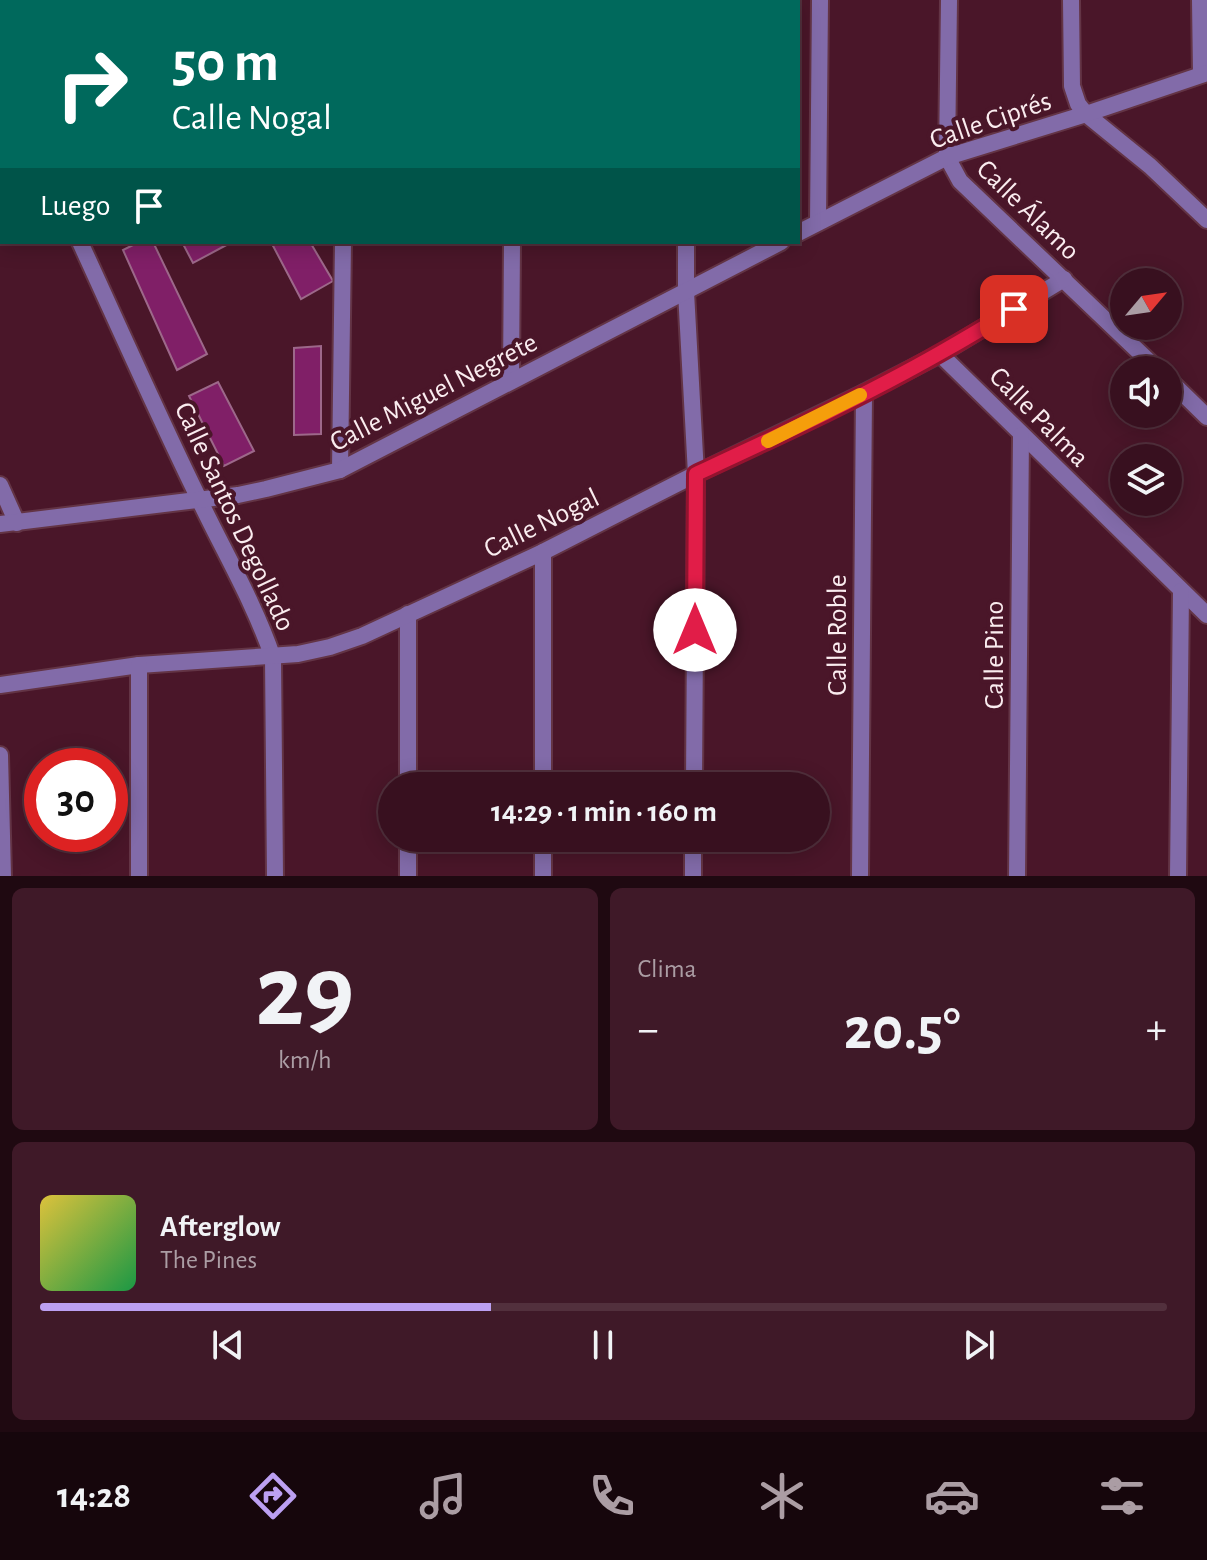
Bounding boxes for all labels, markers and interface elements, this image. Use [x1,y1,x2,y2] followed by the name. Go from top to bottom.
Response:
[40,32,144,136] icon: right
[172,35,279,91] text: 50 m
[926,87,1055,155] street label: Calle Ciprés
[172,100,332,136] text: Calle Nogal
[971,153,1086,266] street label: Calle Álamo
[127,184,171,228] icon: arrive
[40,191,111,221] text: Luego
[1110,268,1182,340] north arrow
[1110,268,1182,516] map controls
[980,275,1048,343] pin
[992,287,1036,331] icon: arrive
[326,328,542,457] street label: Calle Miguel Negrete
[1110,356,1182,428] button: sound
[983,362,1094,473] street label: Calle Palma
[169,398,299,636] street label: Calle Santos Degollado
[1110,444,1182,516] button: layers
[480,484,604,564] street label: Calle Nogal
[824,574,852,696] street label: Calle Roble
[653,588,737,672] position arrow
[981,601,1009,709] street label: Calle Pino
[24,748,128,852] speed limit sign: 30
[491,797,717,827] text: 14:29 · 1 min · 160 m
[255,941,354,1045] text: 29
[638,956,697,982] text: Clima
[844,1000,961,1060] text: 20.5°
[638,1008,659,1052] text: −
[1146,1008,1167,1052] text: +
[278,1047,332,1073] text: km/h
[160,1212,281,1242] text: Afterglow
[160,1247,257,1273] text: The Pines
[206,1323,250,1367] icon: previous
[581,1323,625,1367] icon: pause
[957,1323,1001,1367] icon: next
[245,1468,301,1524] icon: directions
[415,1468,471,1524] icon: music
[584,1468,640,1524] icon: phone
[754,1468,810,1524] icon: climate
[924,1468,980,1524] icon: car
[1094,1468,1150,1524] icon: filters
[57,1478,131,1514] text: 14:28

